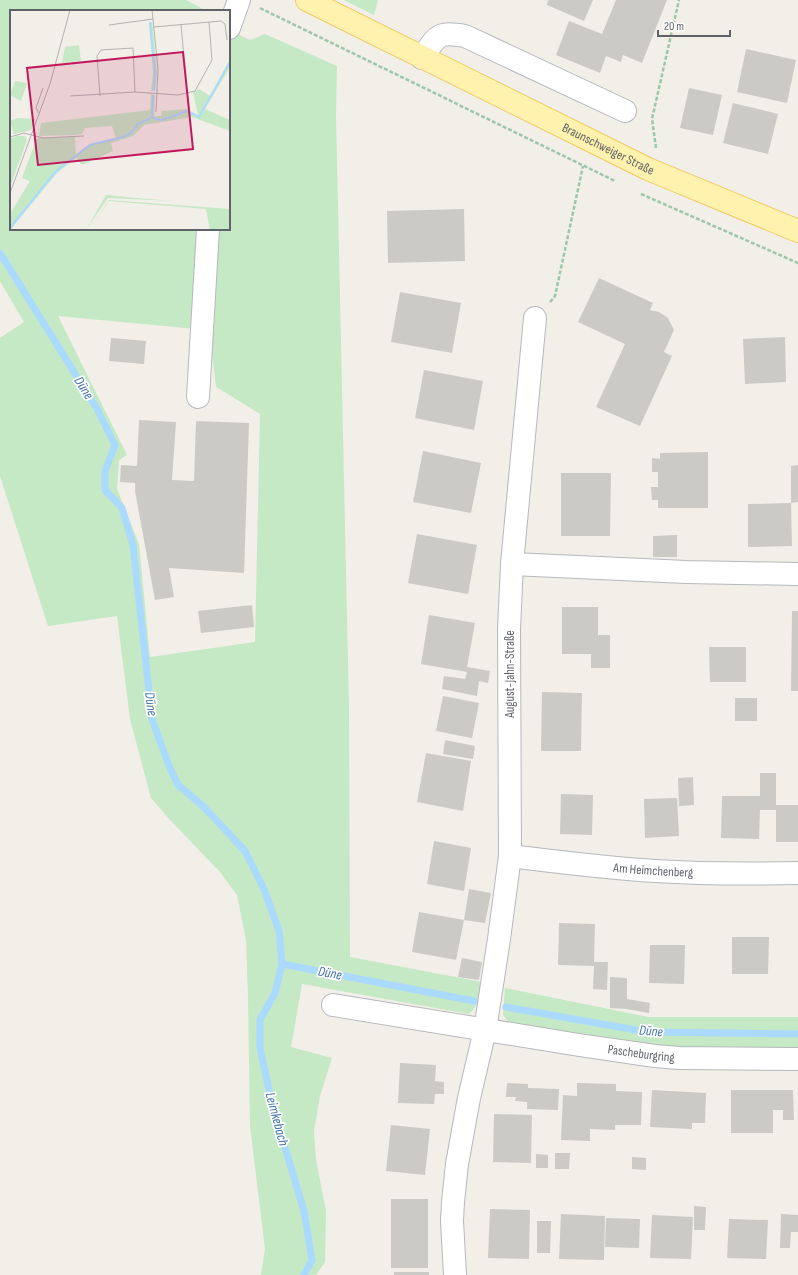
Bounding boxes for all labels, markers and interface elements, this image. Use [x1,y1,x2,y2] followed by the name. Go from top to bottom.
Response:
[10,10,230,230] inset map
[658,12,730,38] scale bar
[664,19,684,34] text: 20 m
[559,120,656,179] street label: Braunschweiger Straße
[70,373,98,403] water label: Düne
[502,630,518,719] street label: August-Jahn-Straße
[141,691,161,717] water label: Düne
[612,860,693,881] street label: Am Heimchenberg
[317,962,344,984] water label: Düne
[638,1021,664,1041] water label: Düne
[607,1041,675,1066] street label: Pascheburgring
[262,1090,292,1148] water label: Leimkebach

